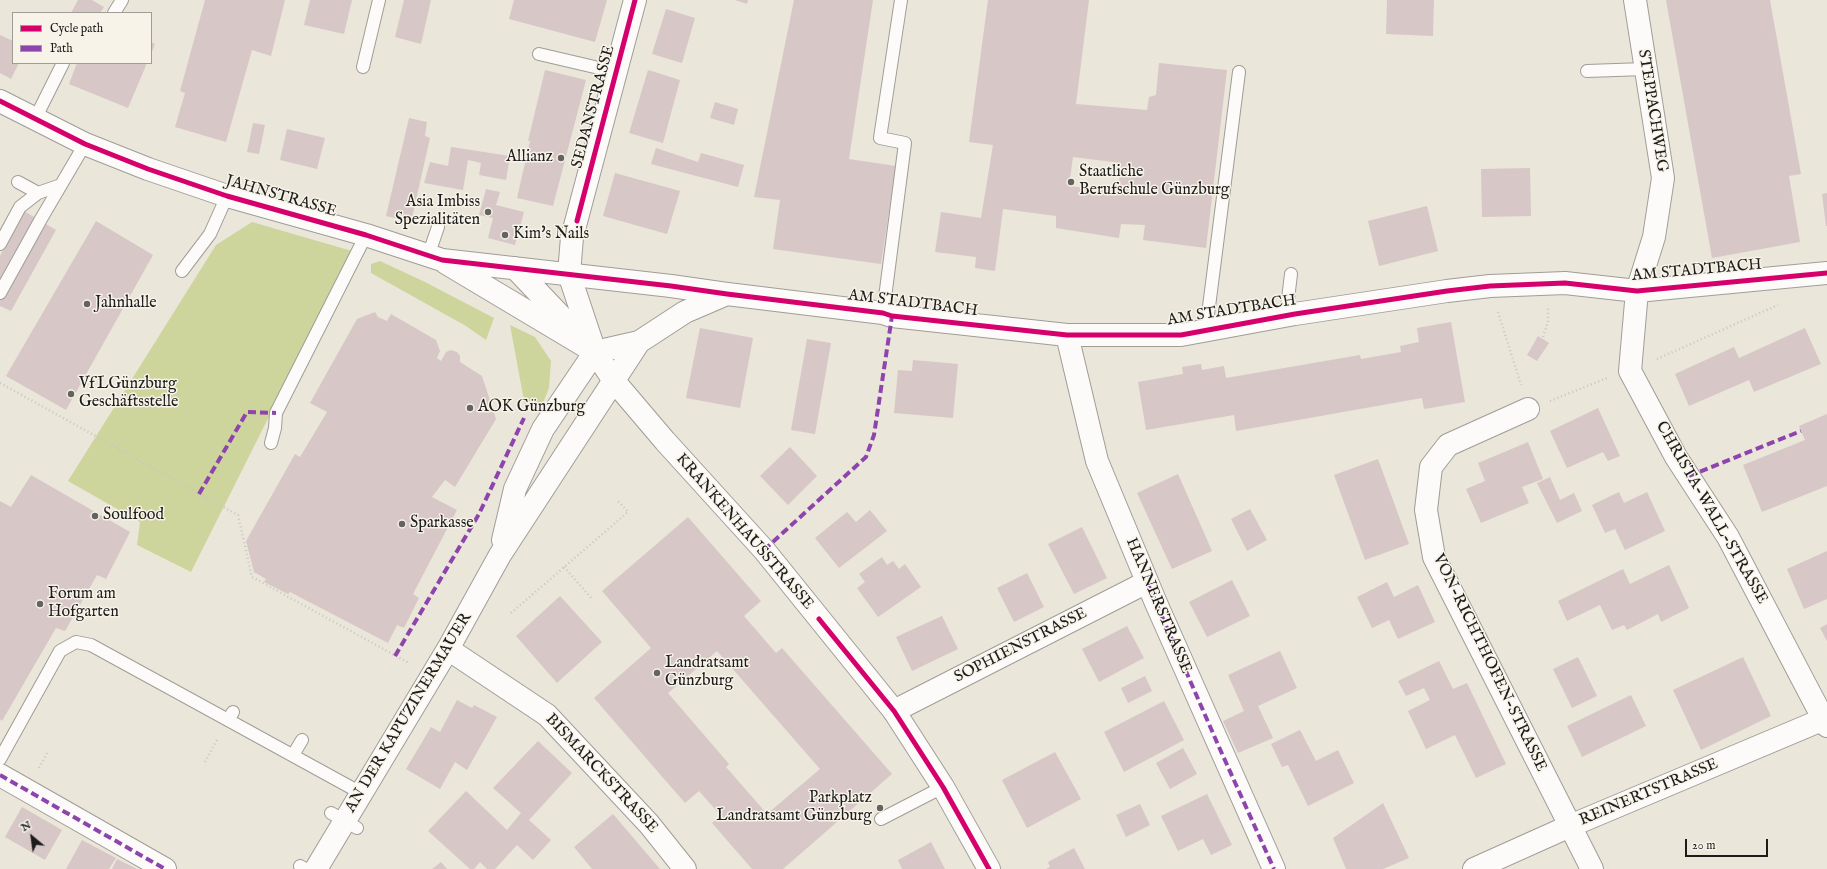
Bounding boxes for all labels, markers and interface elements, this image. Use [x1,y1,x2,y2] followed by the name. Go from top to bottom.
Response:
[12,12,152,64] legend
[50,21,103,36] text: Cycle path
[50,41,73,56] text: Path
[568,43,620,171] street label: SEDANSTRASSE
[1633,48,1671,174] street label: STEPPACHWEG
[506,148,553,168] place label: Allianz
[556,153,566,163] marker: Allianz
[1079,163,1230,201] place label: Staatliche Berufschule Günzburg
[223,172,339,222] street label: JAHNSTRASSE
[1066,177,1076,187] marker: Staatliche Berufschule Günzburg
[395,193,480,231] place label: Asia Imbiss Spezialitäten
[483,207,493,217] marker: Asia Imbiss Spezialitäten
[513,225,589,245] place label: Kim's Nails
[500,230,510,240] marker: Kim's Nails
[1631,256,1763,286] street label: AM STADTBACH
[847,287,979,321] street label: AM STADTBACH
[1166,291,1298,331] street label: AM STADTBACH
[95,294,157,314] place label: Jahnhalle
[82,299,92,309] marker: Jahnhalle
[79,375,178,413] place label: VfLGünzburg Geschäftsstelle
[66,389,76,399] marker: VfLGünzburg Geschäftsstelle
[478,398,585,418] place label: AOK Günzburg
[465,403,475,413] marker: AOK Günzburg
[1651,418,1771,608] street label: CHRISTA-WALL-STRASSE
[671,450,817,614] street label: KRANKENHAUSSTRASSE
[103,506,164,526] place label: Soulfood
[90,511,100,521] marker: Soulfood
[410,514,474,534] place label: Sparkasse
[397,519,407,529] marker: Sparkasse
[1121,535,1195,677] street label: HANNERSTRASSE
[1428,551,1550,775] street label: VON-RICHTHOFEN-STRASSE
[48,585,119,623] place label: Forum am Hofgarten
[35,599,45,609] marker: Forum am Hofgarten
[952,604,1090,688] street label: SOPHIENSTRASSE
[342,610,476,816] street label: AN DER KAPUZINERMAUER
[665,654,749,692] place label: Landratsamt Günzburg
[652,668,662,678] marker: Landratsamt Günzburg
[541,710,661,838] street label: BISMARCKSTRASSE
[1577,755,1721,831] street label: REINERTSTRASSE
[716,789,872,827] place label: Parkplatz Landratsamt Günzburg
[875,803,885,813] marker: Parkplatz Landratsamt Günzburg
[12,817,52,857] north arrow
[19,818,34,835] text: N
[1687,831,1770,857] scale bar
[1692,838,1715,853] text: 20 m

